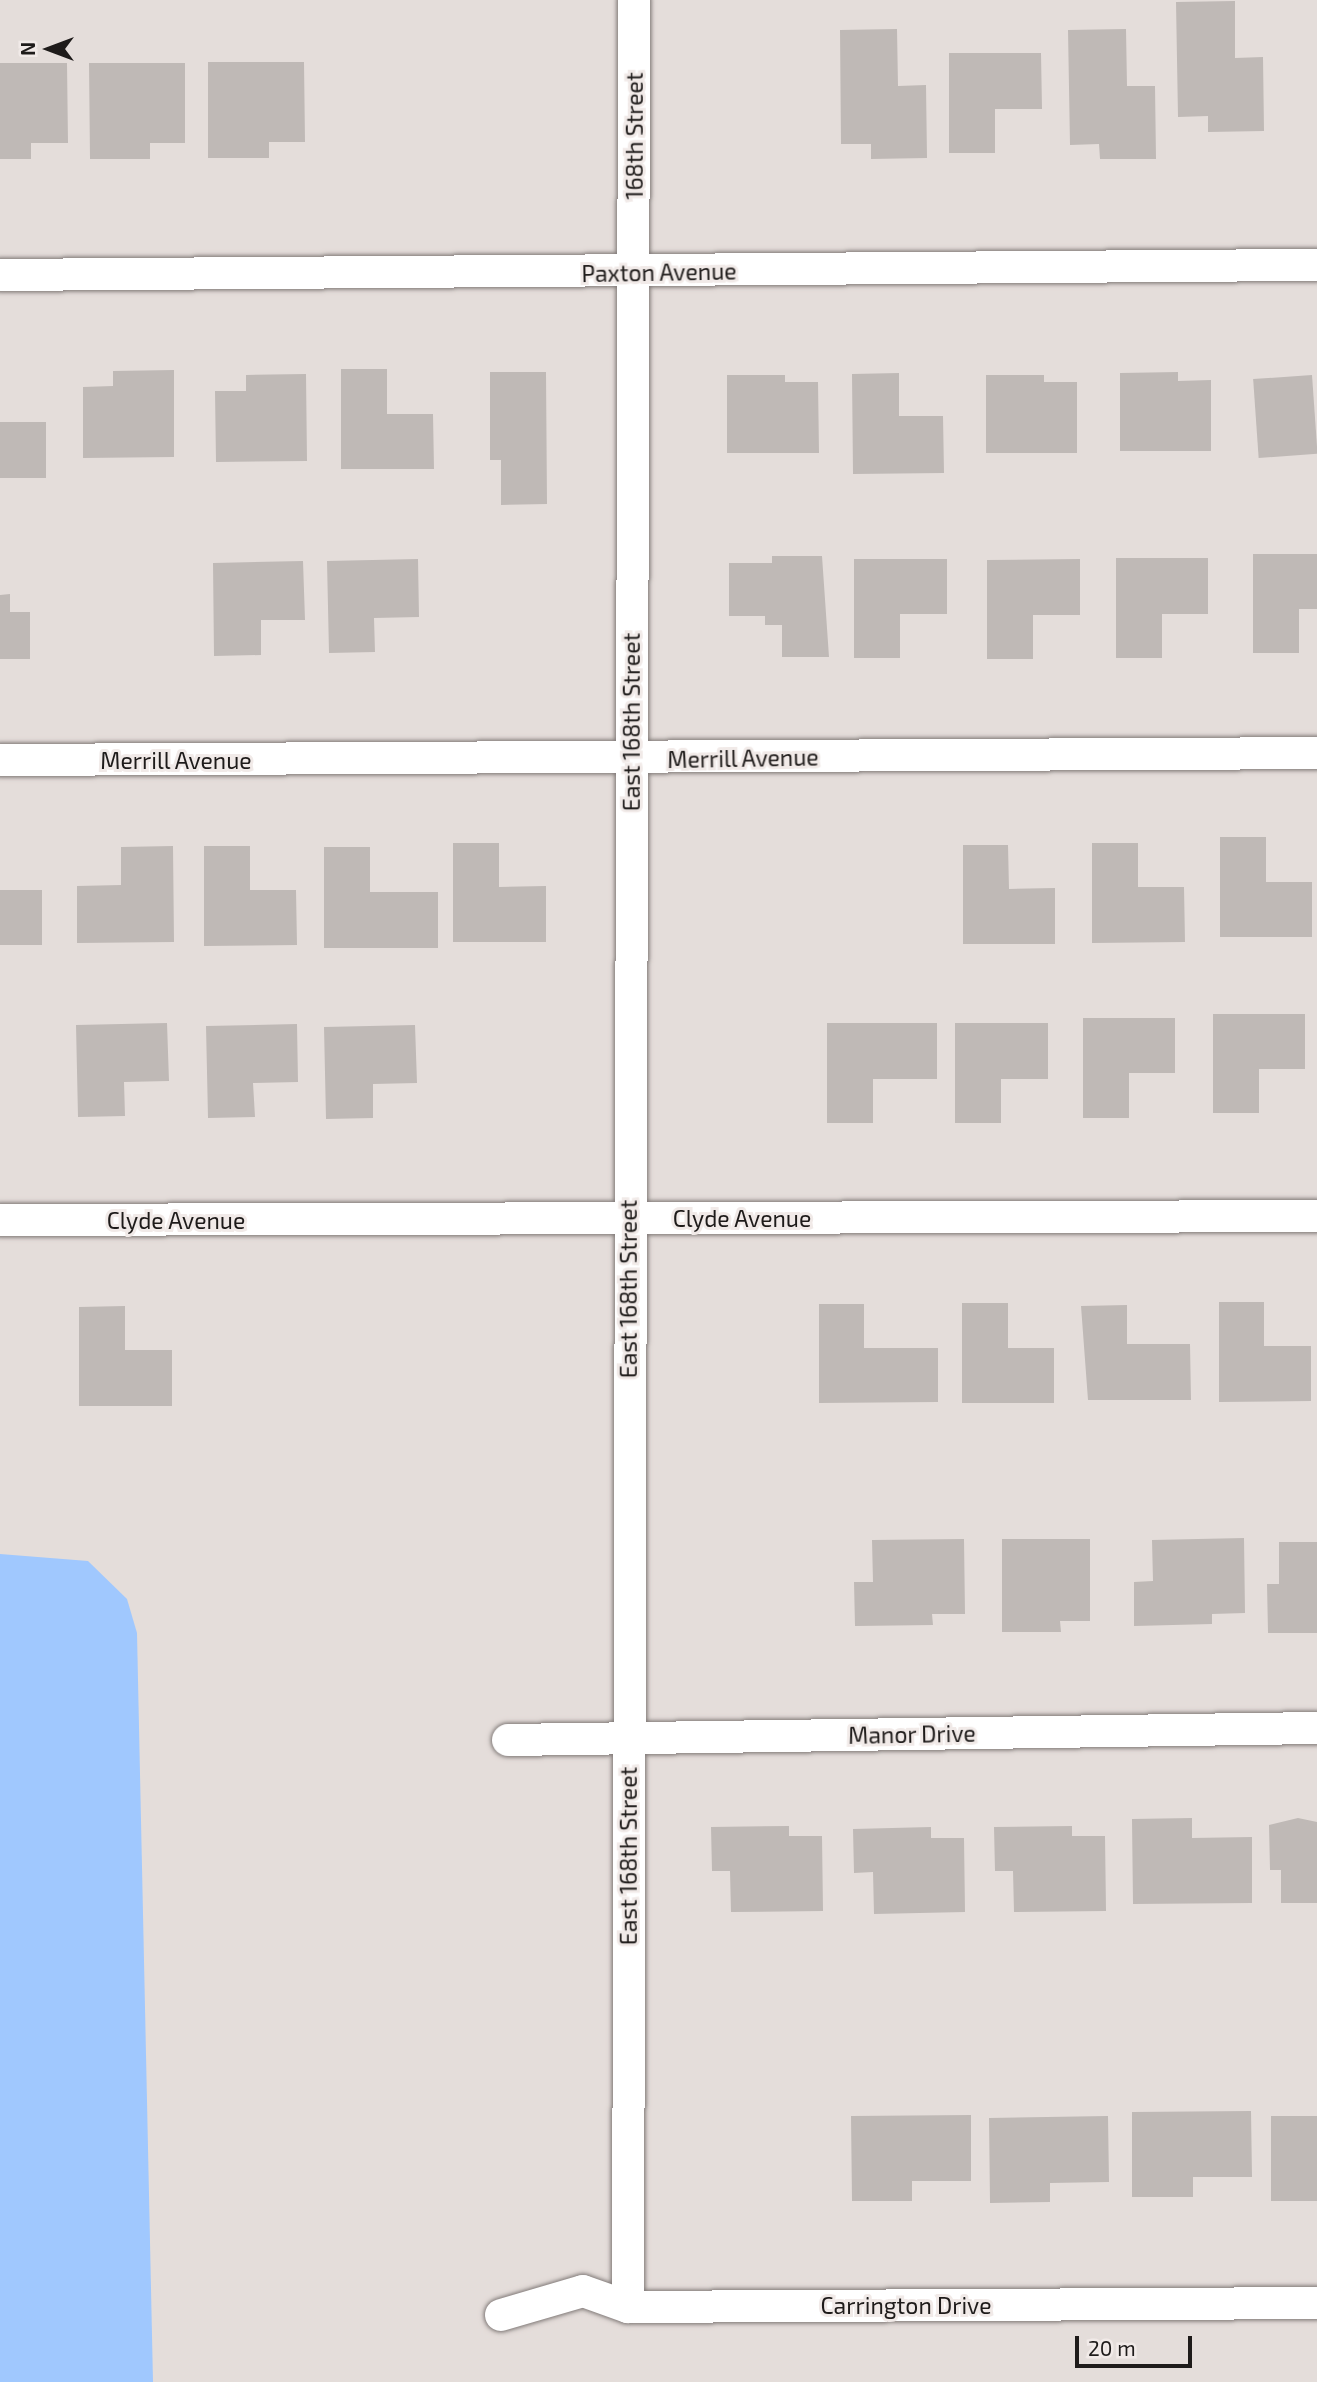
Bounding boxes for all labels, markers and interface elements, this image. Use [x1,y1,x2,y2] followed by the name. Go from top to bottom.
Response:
[14,14,84,84] north arrow
[16,42,39,56] text: N
[620,72,648,200] street label: 168th Street
[581,257,737,287] street label: Paxton Avenue
[617,633,645,811] street label: East 168th Street
[667,743,819,773] street label: Merrill Avenue
[100,746,252,774] street label: Merrill Avenue
[614,1200,642,1378] street label: East 168th Street
[672,1204,812,1232] street label: Clyde Avenue
[106,1206,246,1234] street label: Clyde Avenue
[848,1719,976,1749] street label: Manor Drive
[614,1767,642,1945] street label: East 168th Street
[820,2291,992,2319] street label: Carrington Drive
[1079,2322,1196,2366] scale bar
[1088,2335,1136,2360] text: 20 m

